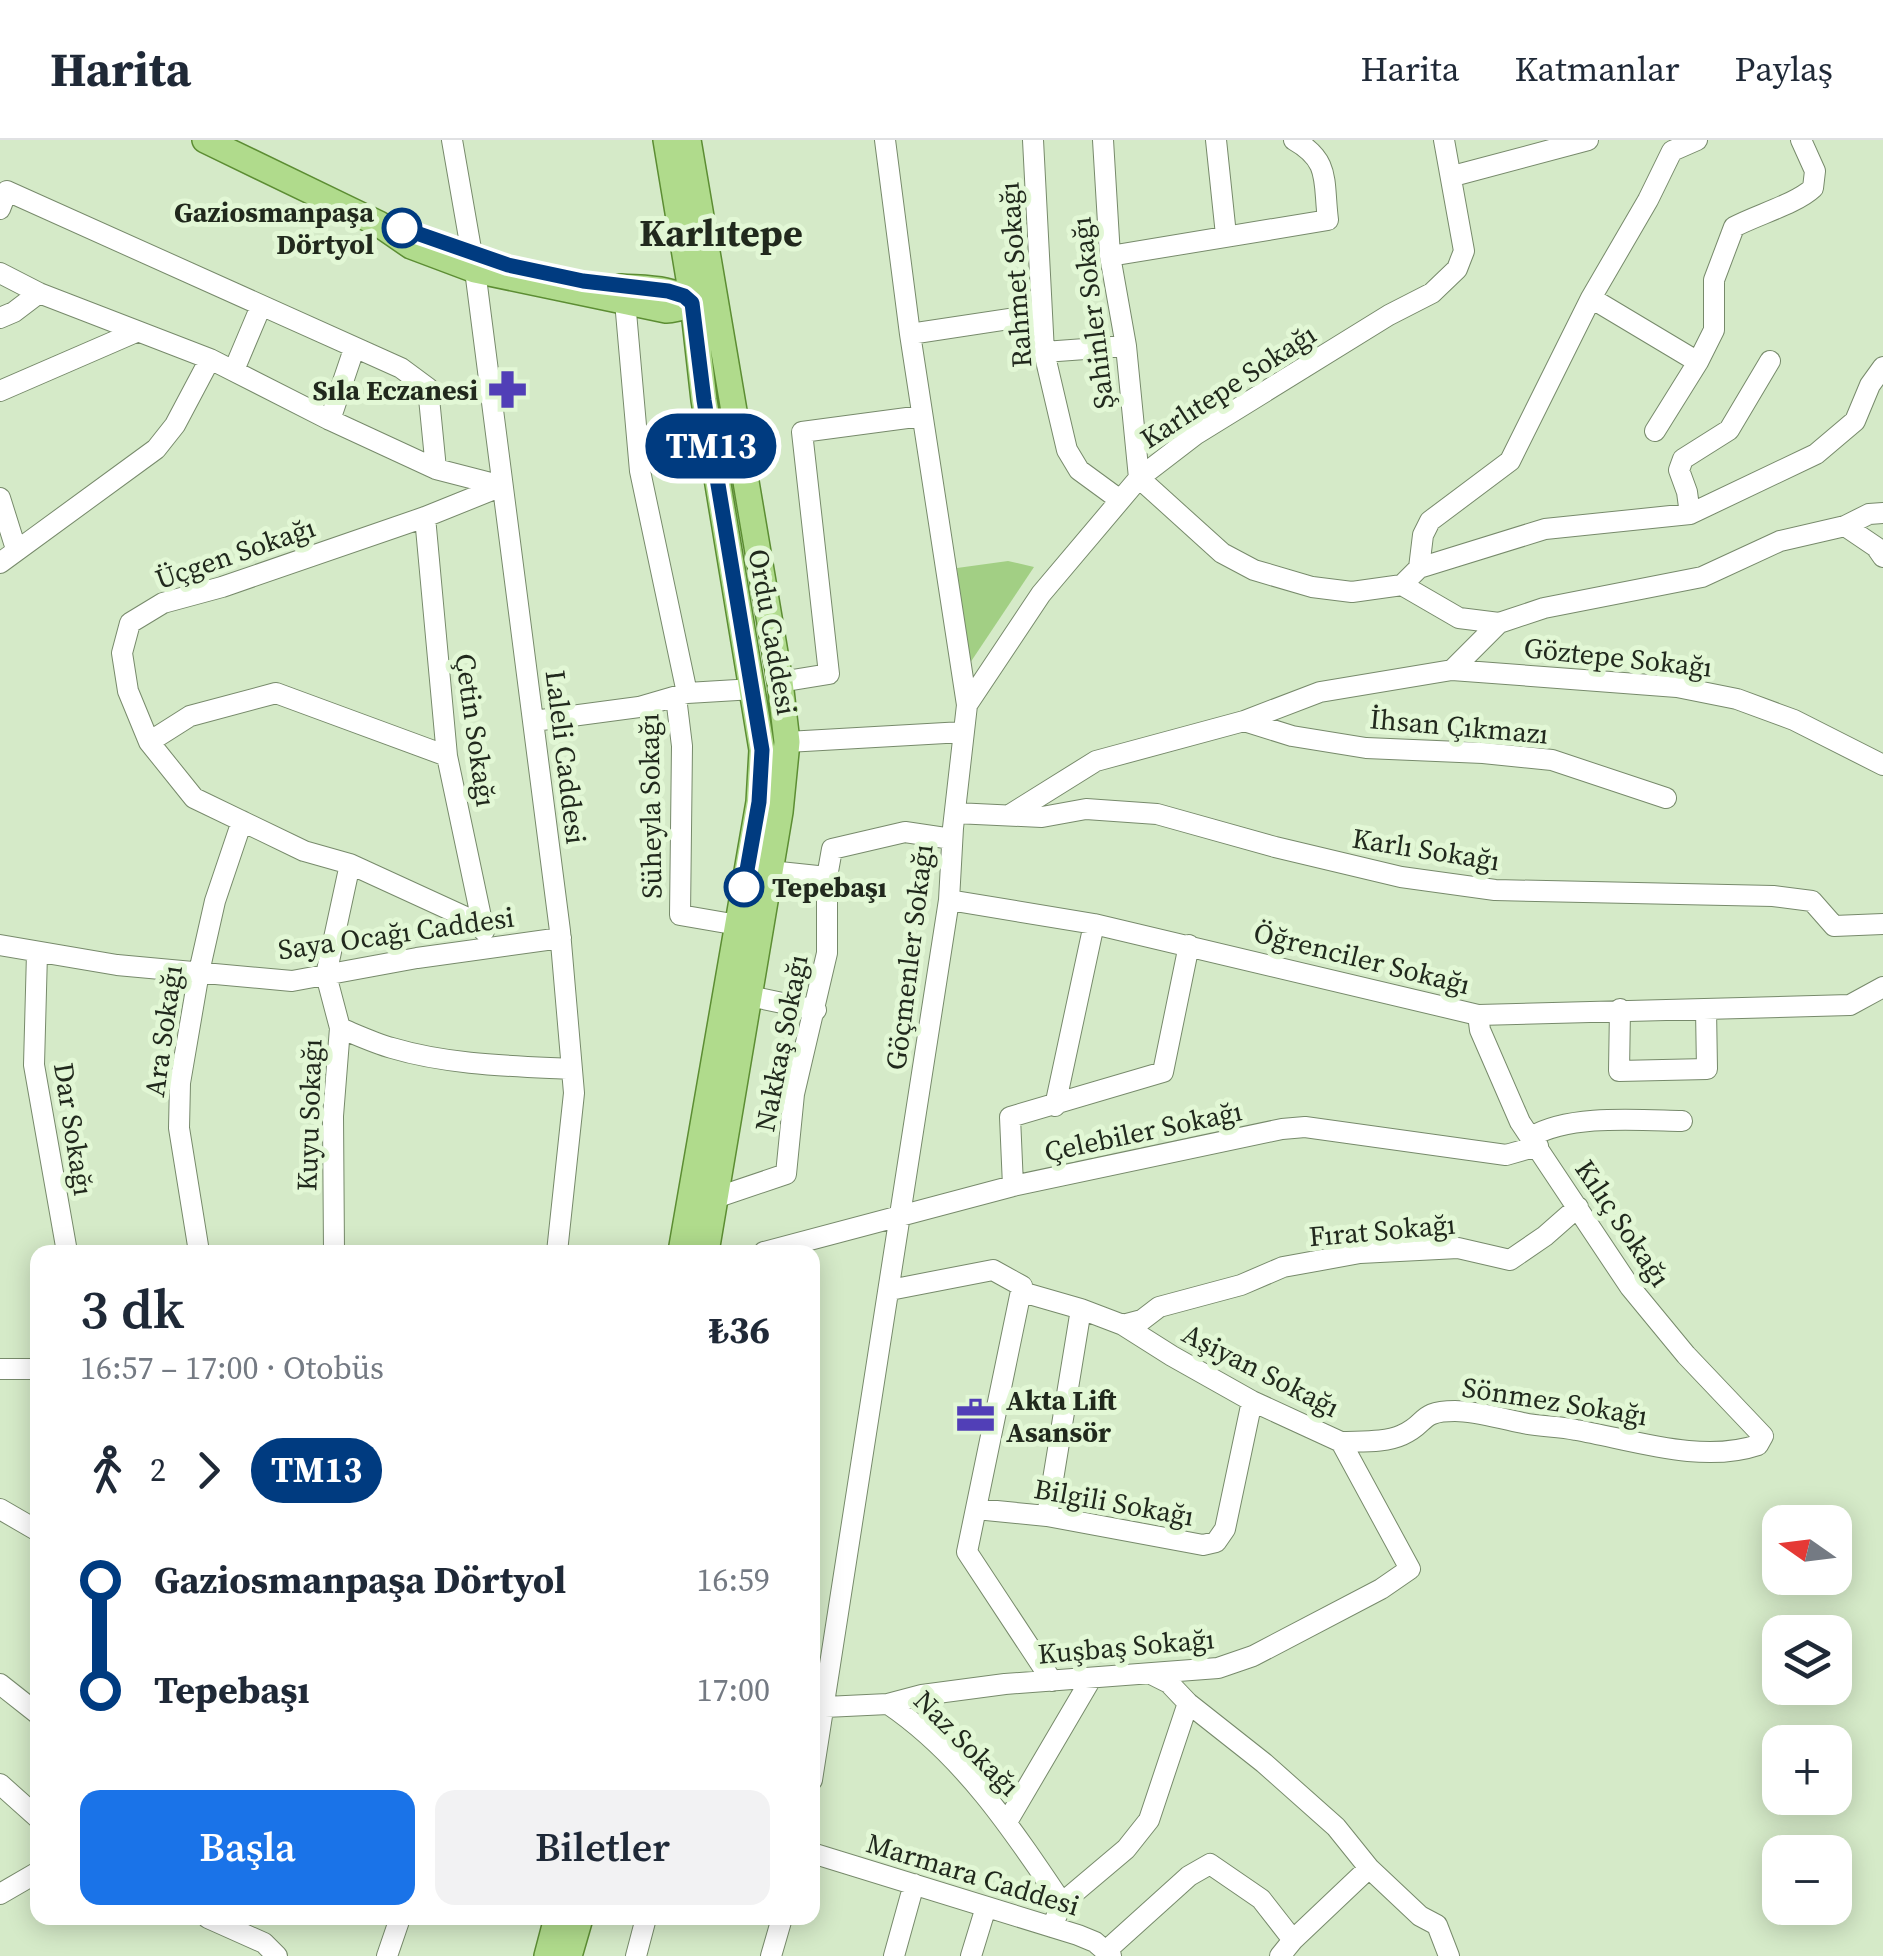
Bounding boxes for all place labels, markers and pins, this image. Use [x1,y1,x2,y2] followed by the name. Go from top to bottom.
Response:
[174,193,374,263] place label: Gaziosmanpaşa Dörtyol
[383,209,421,247] marker: Gaziosmanpaşa Dörtyol
[487,369,529,411] pharmacy icon: Sıla Eczanesi
[312,371,478,409] place label: Sıla Eczanesi
[725,868,763,906] marker: Tepebaşı
[772,868,887,906] place label: Tepebaşı
[1006,1381,1117,1451] place label: Akta Lift Asansör
[955,1395,997,1437] office icon: Akta Lift Asansör

